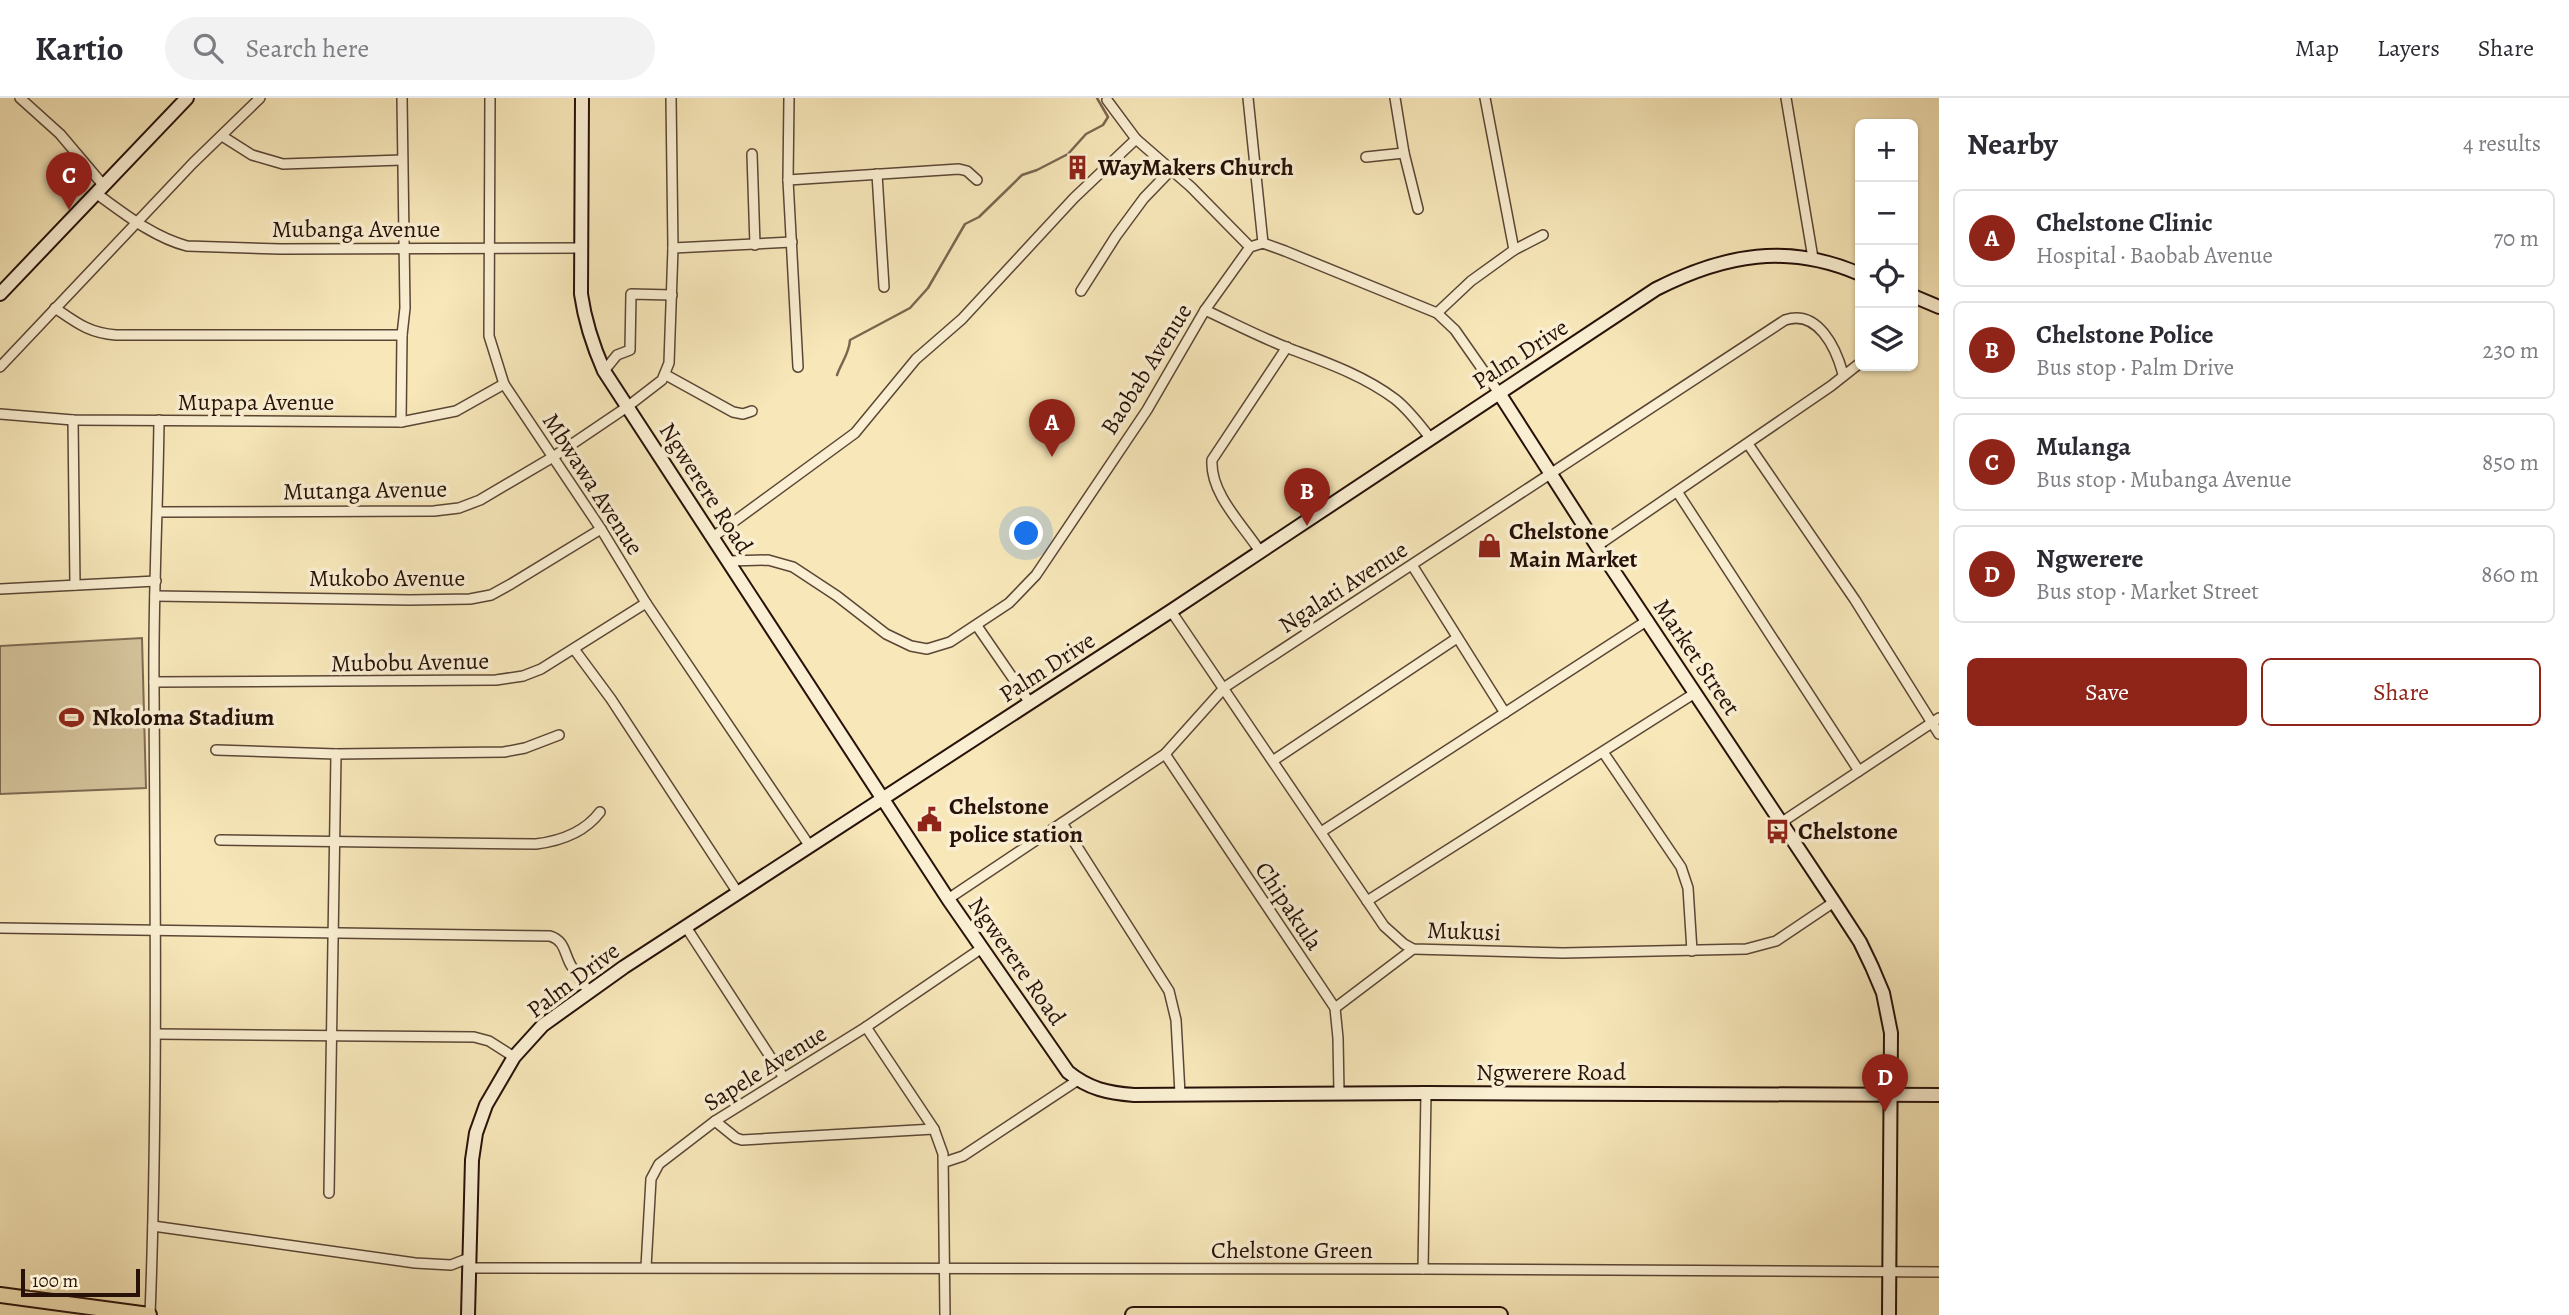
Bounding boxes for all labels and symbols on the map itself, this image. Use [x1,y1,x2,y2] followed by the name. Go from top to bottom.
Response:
[1097,151,1294,183] place label: WayMakers Church
[46,152,92,210] pin: C
[1064,153,1092,181] building icon: WayMakers Church
[272,213,440,245] street label: Mubanga Avenue
[1093,297,1199,441] street label: Baobab Avenue
[1466,311,1574,397] street label: Palm Drive
[178,386,334,418] street label: Mupapa Avenue
[1029,399,1075,457] pin: A
[535,407,651,561] street label: Mbwawa Avenue
[652,416,760,560] street label: Ngwerere Road
[1284,468,1330,526] pin: B
[283,473,447,507] street label: Mutanga Avenue
[1509,515,1637,575] place label: Chelstone Main Market
[1009,516,1043,550] your location
[1475,531,1503,559] shop icon: Chelstone Main Market
[1272,533,1414,641] street label: Ngalati Avenue
[309,562,465,594] street label: Mukobo Avenue
[1646,592,1748,722] street label: Market Street
[993,624,1101,710] street label: Palm Drive
[331,645,489,679] street label: Mubobu Avenue
[92,701,274,733] place label: Nkoloma Stadium
[58,703,86,731] sports icon: Nkoloma Stadium
[949,790,1084,850] place label: Chelstone police station
[915,806,943,834] public building icon: Chelstone police station
[1798,815,1898,847] place label: Chelstone
[1764,817,1792,845] bus stop icon: Chelstone
[1248,855,1331,957] street label: Chipakula
[961,890,1073,1032] street label: Ngwerere Road
[1426,914,1502,948] street label: Mukusi
[520,935,626,1025] street label: Palm Drive
[697,1017,833,1119] street label: Sapele Avenue
[1862,1054,1908,1112] pin: D
[1476,1056,1626,1088] street label: Ngwerere Road
[1211,1234,1373,1266] street label: Chelstone Green
[21,1266,140,1298] scale bar

